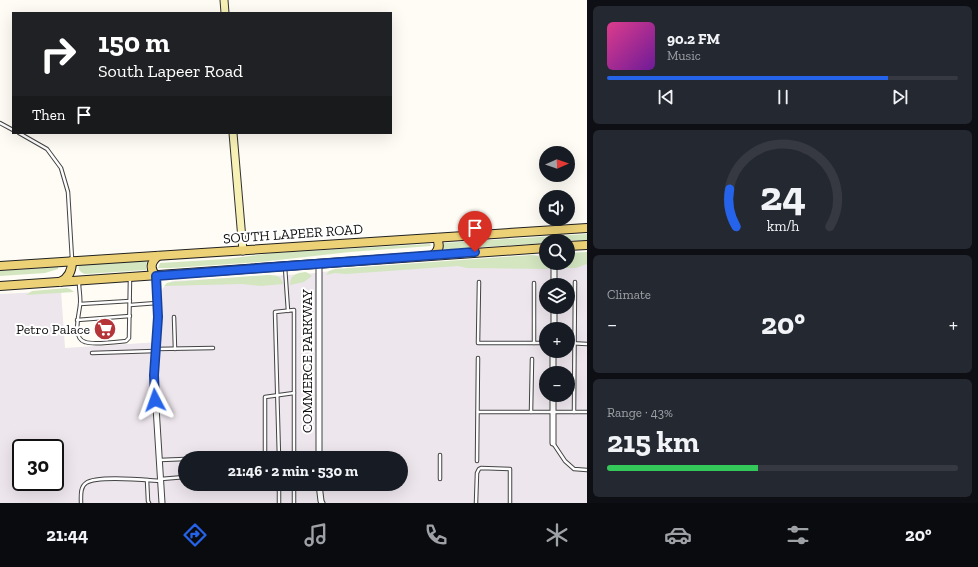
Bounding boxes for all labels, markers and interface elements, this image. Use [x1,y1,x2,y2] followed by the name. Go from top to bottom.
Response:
[98,26,170,59] text: 150 m
[32,28,84,80] icon: right
[667,30,720,48] text: 90.2 FM
[667,48,701,63] text: Music
[98,60,243,82] text: South Lapeer Road
[655,86,677,108] icon: previous
[772,86,794,108] icon: pause
[889,86,911,108] icon: next
[73,104,95,126] icon: arrive
[32,106,65,124] text: Then
[539,146,575,182] north arrow
[539,146,575,402] map controls
[759,171,806,221] text: 24
[539,190,575,226] button: sound
[458,211,492,252] pin
[464,217,486,239] icon: arrive
[766,218,799,235] text: km/h
[222,221,364,247] street label: SOUTH LAPEER ROAD
[539,234,575,270] button: search
[539,278,575,314] button: layers
[607,287,651,302] text: Climate
[299,289,316,433] street label: COMMERCE PARKWAY
[761,306,805,342] text: 20°
[607,311,617,338] text: −
[949,311,958,338] text: +
[92,316,118,342] supermarket icon: Petro Palace
[16,321,90,338] place label: Petro Palace
[539,322,575,358] button: +
[539,366,575,402] button: −
[134,379,176,421] position arrow
[607,405,673,420] text: Range · 43%
[607,424,699,460] text: 215 km
[12,439,64,491] speed limit sign: 30
[228,462,358,480] text: 21:46 · 2 min · 530 m
[181,521,209,549] icon: directions
[302,521,330,549] icon: music
[422,521,450,549] icon: phone
[543,521,571,549] icon: climate
[664,521,692,549] icon: car
[784,521,812,549] icon: filters
[46,524,88,546] text: 21:44
[905,524,932,546] text: 20°

